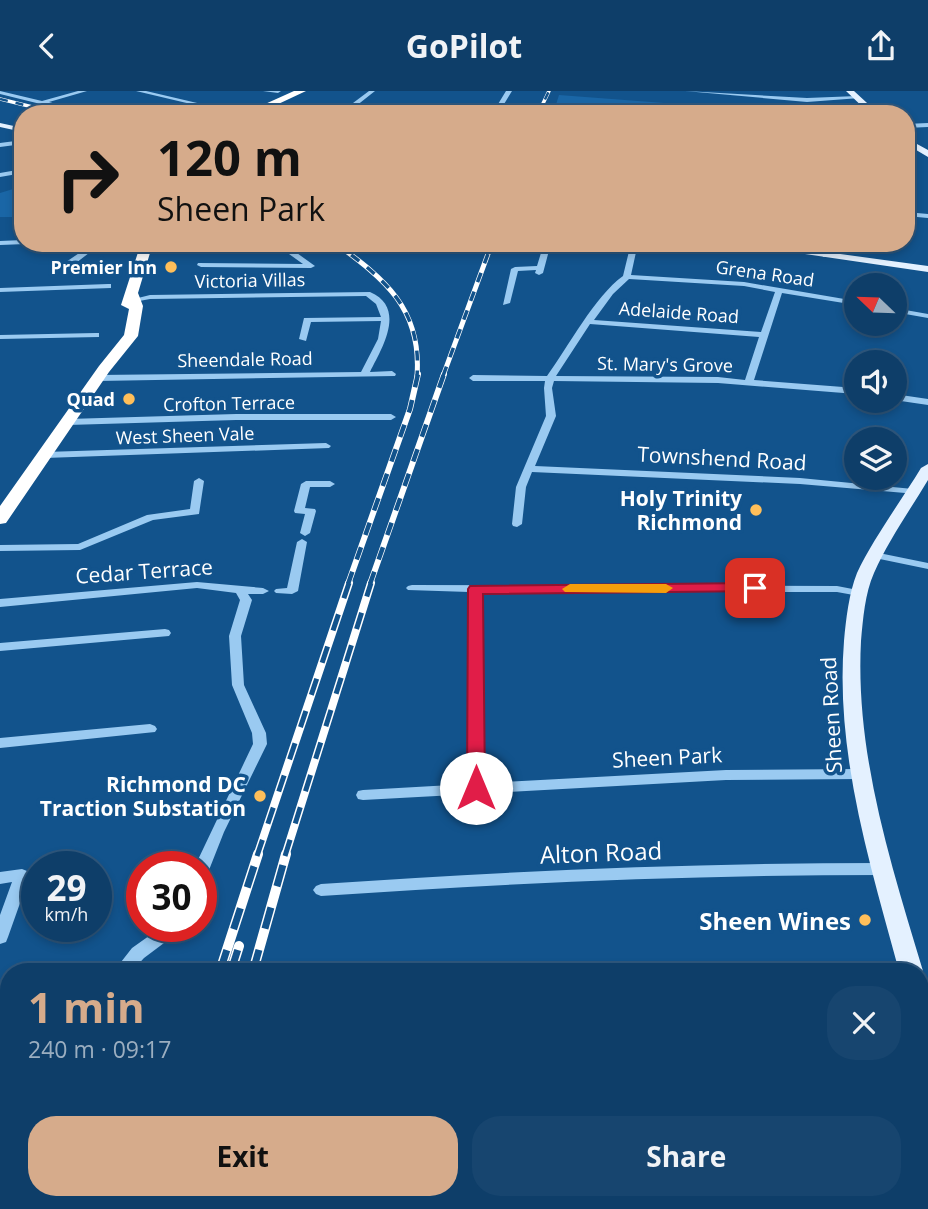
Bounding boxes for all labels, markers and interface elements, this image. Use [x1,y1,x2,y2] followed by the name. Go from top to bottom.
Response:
[406,24,522,67] text: GoPilot
[28,27,66,65] icon: back
[862,27,900,65] icon: share
[157,124,302,190] text: 120 m
[42,133,133,224] icon: right
[157,187,325,230] text: Sheen Park
[714,254,816,292] street label: Grena Road
[51,255,157,279] place label: Premier Inn
[163,259,179,275] marker: Premier Inn
[194,267,306,293] street label: Victoria Villas
[844,273,906,336] north arrow
[844,273,907,490] map controls
[618,296,740,328] street label: Adelaide Road
[177,346,313,372] street label: Sheendale Road
[844,350,907,413] button: sound
[597,351,733,377] street label: St. Mary's Grove
[67,387,115,411] place label: Quad
[163,390,295,416] street label: Crofton Terrace
[121,391,137,407] marker: Quad
[115,421,255,449] street label: West Sheen Vale
[844,427,907,490] button: layers
[637,440,807,476] street label: Townshend Road
[620,484,742,536] place label: Holy Trinity Richmond
[748,502,764,518] marker: Holy Trinity Richmond
[74,552,214,590] street label: Cedar Terrace
[725,558,785,618] pin
[736,569,774,607] icon: arrive
[814,656,848,774] street label: Sheen Road
[611,740,723,774] street label: Sheen Park
[439,751,513,825] position arrow
[40,770,246,822] place label: Richmond DC Traction Substation
[252,788,268,804] marker: Richmond DC Traction Substation
[539,833,663,871] street label: Alton Road
[126,851,217,942] speed limit sign: 30
[46,864,87,911] text: 29
[45,902,88,926] text: km/h
[699,904,851,937] place label: Sheen Wines
[857,912,873,928] marker: Sheen Wines
[28,978,145,1035] text: 1 min
[827,986,901,1060] button: close
[28,1033,171,1065] text: 240 m · 09:17
[28,1116,458,1196] button: Exit
[472,1116,901,1196] button: Share

